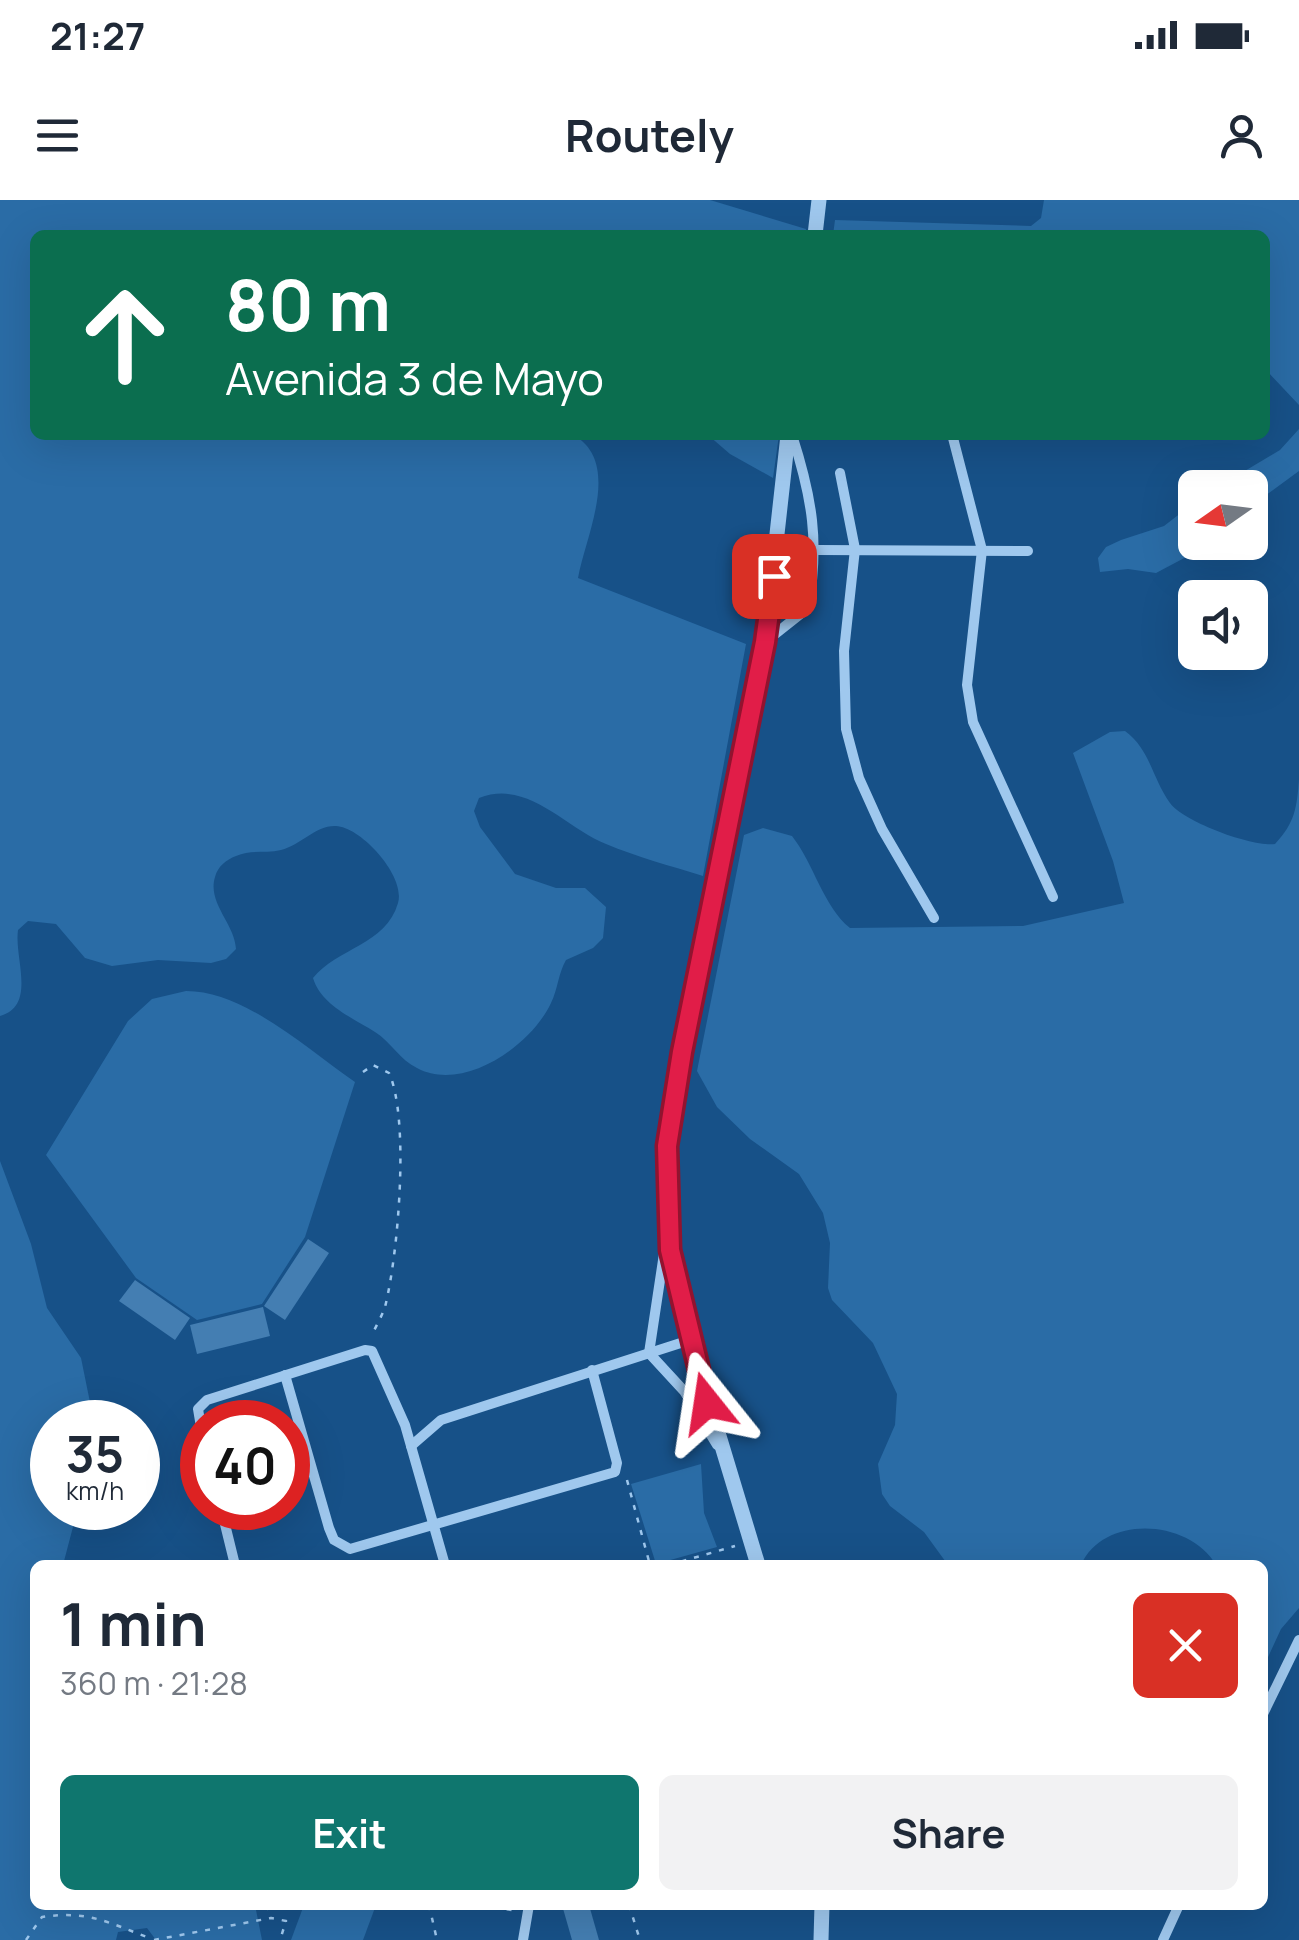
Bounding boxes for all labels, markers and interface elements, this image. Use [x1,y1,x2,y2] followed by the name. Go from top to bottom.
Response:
[50,9,145,61] text: 21:27
[565,104,734,166] text: Routely
[30,108,85,163] icon: menu
[1214,108,1269,163] icon: person
[225,256,391,352] text: 80 m
[60,270,190,400] icon: ahead
[225,347,604,409] text: Avenida 3 de Mayo
[1178,470,1268,560] north arrow
[1178,470,1268,670] map controls
[732,534,817,619] pin
[747,549,802,604] icon: arrive
[1178,580,1268,670] button: sound
[655,1351,759,1455] position arrow
[180,1400,310,1530] speed limit sign: 40
[66,1419,124,1487] text: 35
[66,1473,124,1508] text: km/h
[60,1582,207,1664] text: 1 min
[1133,1593,1238,1698] button: close
[60,1661,248,1705] text: 360 m · 21:28
[60,1775,639,1890] button: Exit
[659,1775,1238,1890] button: Share

